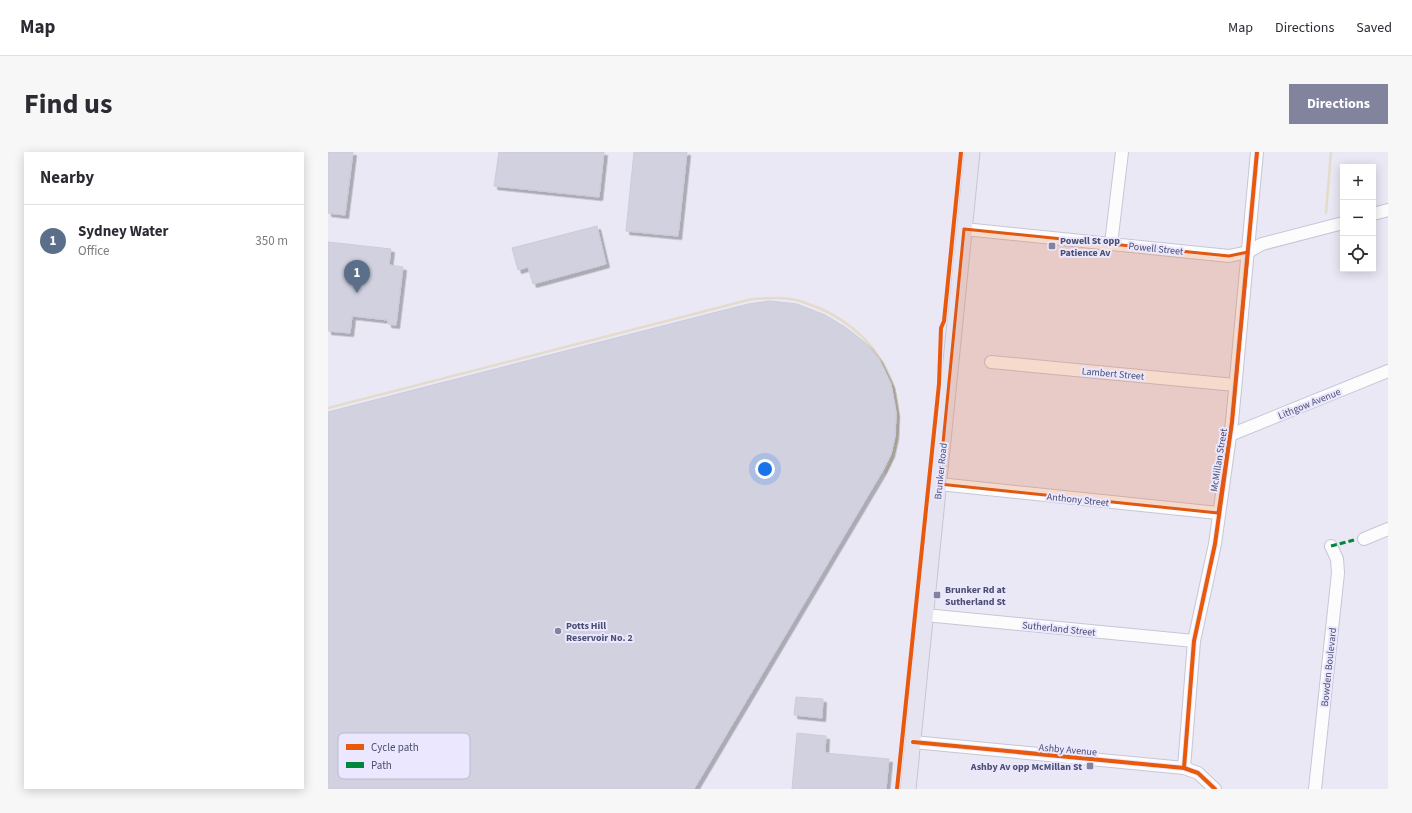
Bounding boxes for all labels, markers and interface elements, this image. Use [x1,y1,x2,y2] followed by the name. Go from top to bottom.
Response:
[20,14,55,41] text: Map
[1228,18,1253,38] text: Map
[1275,18,1334,38] text: Directions
[1356,18,1392,38] text: Saved
[24,84,112,124] text: Find us
[1289,84,1388,124] button: Directions
[1340,164,1376,272] map controls
[1340,164,1376,200] button: +
[40,166,94,190] text: Nearby
[1340,200,1376,236] button: −
[78,221,169,242] text: Sydney Water
[50,232,56,250] text: 1
[255,232,288,250] text: 350 m
[1060,234,1120,260] place label: Powell St opp Patience Av
[1340,236,1376,272] button: locate
[1128,239,1185,259] street label: Powell Street
[1047,241,1057,251] marker: Powell St opp Patience Av
[78,242,109,260] text: Office
[344,260,370,293] pin: 1
[1081,364,1145,384] street label: Lambert Street
[1276,385,1343,423] street label: Lithgow Avenue
[1207,427,1231,493] street label: McMillan Street
[931,442,951,500] street label: Brunker Road
[755,459,775,479] your location
[1046,490,1110,510] street label: Anthony Street
[945,583,1006,609] place label: Brunker Rd at Sutherland St
[932,590,942,600] marker: Brunker Rd at Sutherland St
[1022,618,1097,640] street label: Sutherland Street
[566,619,633,645] place label: Potts Hill Reservoir No. 2
[553,626,563,636] marker: Potts Hill Reservoir No. 2
[1318,627,1340,707] street label: Bowden Boulevard
[338,733,470,779] legend
[371,740,419,755] text: Cycle path
[1038,740,1098,760] street label: Ashby Avenue
[371,758,392,773] text: Path
[970,760,1082,774] place label: Ashby Av opp McMillan St
[1085,761,1095,771] marker: Ashby Av opp McMillan St

